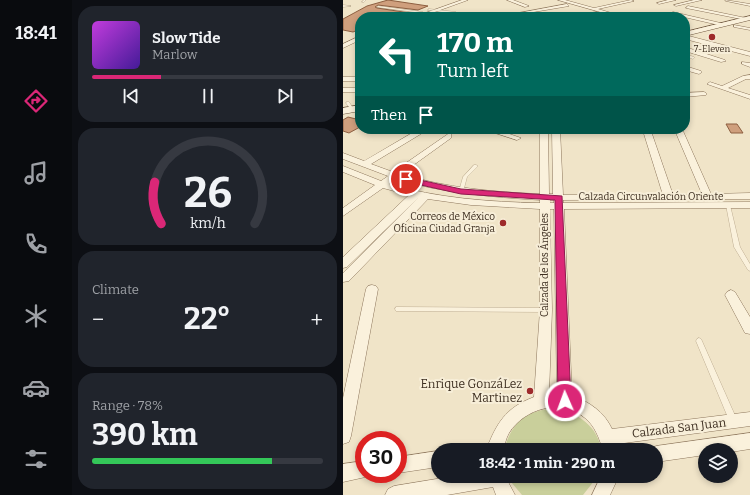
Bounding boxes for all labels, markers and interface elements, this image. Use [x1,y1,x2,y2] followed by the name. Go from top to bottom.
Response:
[15,22,57,44] text: 18:41
[437,26,513,59] text: 170 m
[371,28,423,80] icon: left
[152,29,220,47] text: Slow Tide
[707,32,717,42] marker: 7-Eleven
[694,44,731,54] place label: 7-Eleven
[152,47,197,62] text: Marlow
[437,60,509,82] text: Turn left
[120,85,142,107] icon: previous
[197,85,219,107] icon: pause
[274,85,296,107] icon: next
[22,87,50,115] icon: directions
[415,104,437,126] icon: arrive
[371,106,407,124] text: Then
[22,159,50,187] icon: music
[389,162,423,196] pin
[184,168,231,218] text: 26
[395,168,417,190] icon: arrive
[579,191,723,203] street label: Calzada Circunvalación Oriente
[393,211,496,235] place label: Correos de México Oficina Ciudad Granja
[537,213,551,317] street label: Calzada de los Ángeles
[190,215,225,232] text: km/h
[498,218,508,228] marker: Correos de México Oficina Ciudad Granja
[22,230,50,258] icon: phone
[92,282,139,297] text: Climate
[184,301,231,337] text: 22°
[22,302,50,330] icon: climate
[92,306,104,333] text: −
[310,306,323,333] text: +
[22,374,50,402] icon: car
[421,377,522,405] place label: Enrique GonzáLez Martinez
[544,380,586,422] position arrow
[525,386,535,396] marker: Enrique GonzáLez Martinez
[92,398,163,413] text: Range · 78%
[631,415,727,441] street label: Calzada San Juan
[92,417,198,453] text: 390 km
[355,431,407,483] speed limit sign: 30
[698,443,738,483] map controls
[698,443,738,483] button: layers
[22,445,50,473] icon: filters
[479,454,615,472] text: 18:42 · 1 min · 290 m

